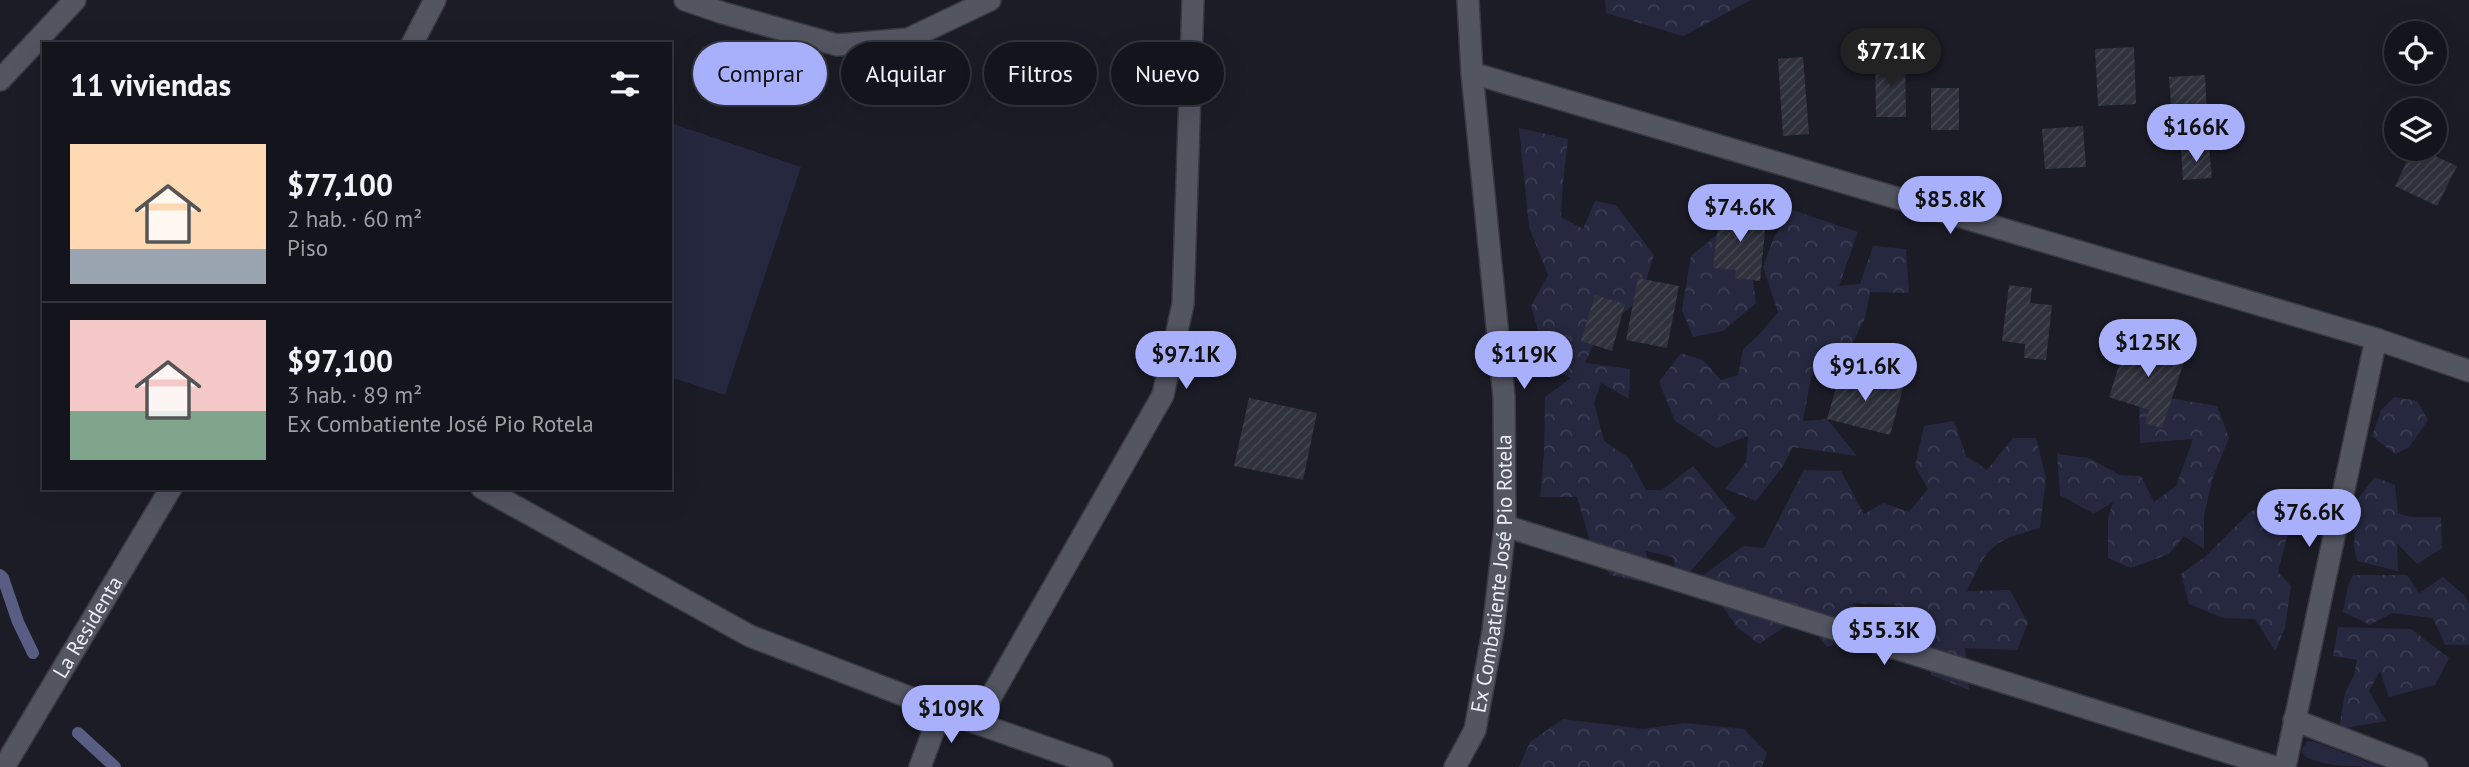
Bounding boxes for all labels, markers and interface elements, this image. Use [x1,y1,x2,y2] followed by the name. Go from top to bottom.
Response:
[2384,21,2447,161] map controls
[2384,21,2447,84] button: locate
[1834,28,1948,88] pin: $77.1K
[1856,36,1926,65] text: $77.1K
[693,42,827,105] chip: Comprar
[841,42,970,105] chip: Alquilar
[984,42,1097,105] chip: Filtros
[1111,42,1224,105] chip: Nuevo
[70,65,231,104] text: 11 viviendas
[606,65,644,103] icon: filters
[2384,98,2447,161] button: layers
[2147,104,2245,164] pin: $166K
[2163,112,2229,141] text: $166K
[287,165,393,204] text: $77,100
[126,172,210,256] icon: home
[1893,176,2007,236] pin: $85.8K
[1683,184,1797,244] pin: $74.6K
[1914,184,1986,213] text: $85.8K
[1704,192,1776,221] text: $74.6K
[287,204,422,233] text: 2 hab. · 60 m²
[287,233,328,262] text: Piso
[2099,320,2197,379] pin: $125K
[2115,327,2181,356] text: $125K
[1129,332,1243,391] pin: $97.1K
[1475,332,1573,391] pin: $119K
[1151,339,1221,368] text: $97.1K
[1491,339,1557,368] text: $119K
[287,341,393,380] text: $97,100
[1808,344,1922,403] pin: $91.6K
[126,348,210,432] icon: home
[1829,351,1901,380] text: $91.6K
[287,380,422,409] text: 3 hab. · 89 m²
[287,409,594,438] text: Ex Combatiente José Pio Rotela
[1464,434,1518,715] street label: Ex Combatiente José Pio Rotela
[2252,490,2366,549] pin: $76.6K
[2273,497,2345,526] text: $76.6K
[46,571,128,683] street label: La Residenta
[1827,608,1941,667] pin: $55.3K
[1848,615,1920,644] text: $55.3K
[902,686,1000,745] pin: $109K
[918,693,984,722] text: $109K

